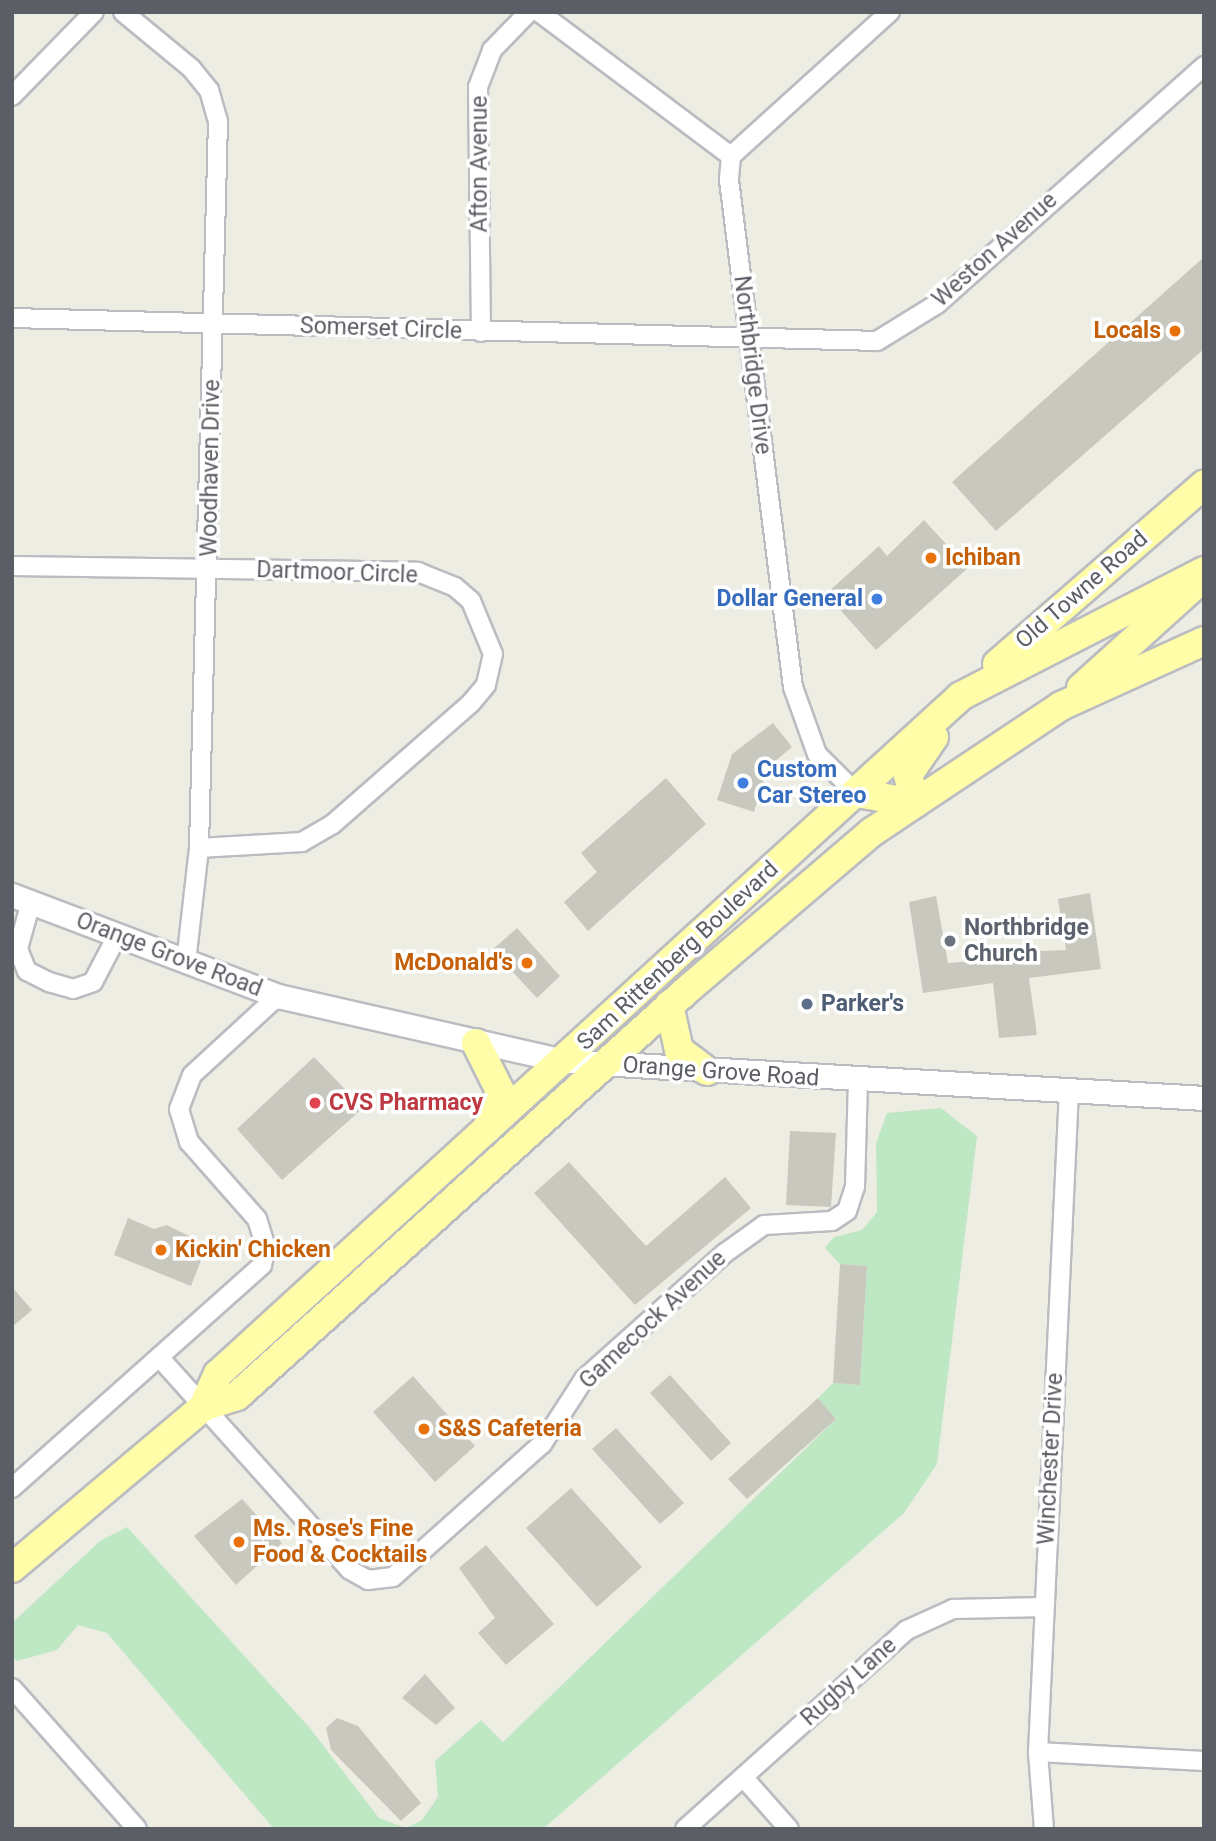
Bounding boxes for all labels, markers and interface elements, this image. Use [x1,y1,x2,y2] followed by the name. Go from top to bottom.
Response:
[466,95,494,233] street label: Afton Avenue
[927,187,1063,313] street label: Weston Avenue
[727,274,777,456] street label: Northbridge Drive
[299,312,463,346] street label: Somerset Circle
[1093,317,1161,345] place label: Locals
[1167,323,1183,339] marker: Locals
[196,379,226,557] street label: Woodhaven Drive
[1010,525,1154,655] street label: Old Towne Road
[945,544,1021,572] place label: Ichiban
[923,550,939,566] marker: Ichiban
[256,556,418,590] street label: Dartmoor Circle
[717,585,863,613] place label: Dollar General
[869,591,885,607] marker: Dollar General
[757,756,866,810] place label: Custom Car Stereo
[735,775,751,791] marker: Custom Car Stereo
[572,856,784,1056] street label: Sam Rittenberg Boulevard
[72,907,266,1003] street label: Orange Grove Road
[964,914,1089,968] place label: Northbridge Church
[942,933,958,949] marker: Northbridge Church
[394,949,513,977] place label: McDonald's
[519,955,535,971] marker: McDonald's
[821,990,904,1018] place label: Parker's
[799,996,815,1012] marker: Parker's
[622,1051,820,1093] street label: Orange Grove Road
[329,1089,483,1117] place label: CVS Pharmacy
[307,1095,323,1111] marker: CVS Pharmacy
[175,1236,331,1264] place label: Kickin' Chicken
[153,1242,169,1258] marker: Kickin' Chicken
[574,1245,732,1395] street label: Gamecock Avenue
[1033,1372,1069,1546] street label: Winchester Drive
[438,1415,582,1443] place label: S&S Cafeteria
[416,1421,432,1437] marker: S&S Cafeteria
[253,1515,427,1569] place label: Ms. Rose's Fine Food & Cocktails
[231,1534,247,1550] marker: Ms. Rose's Fine Food & Cocktails
[796,1632,902,1732] street label: Rugby Lane

